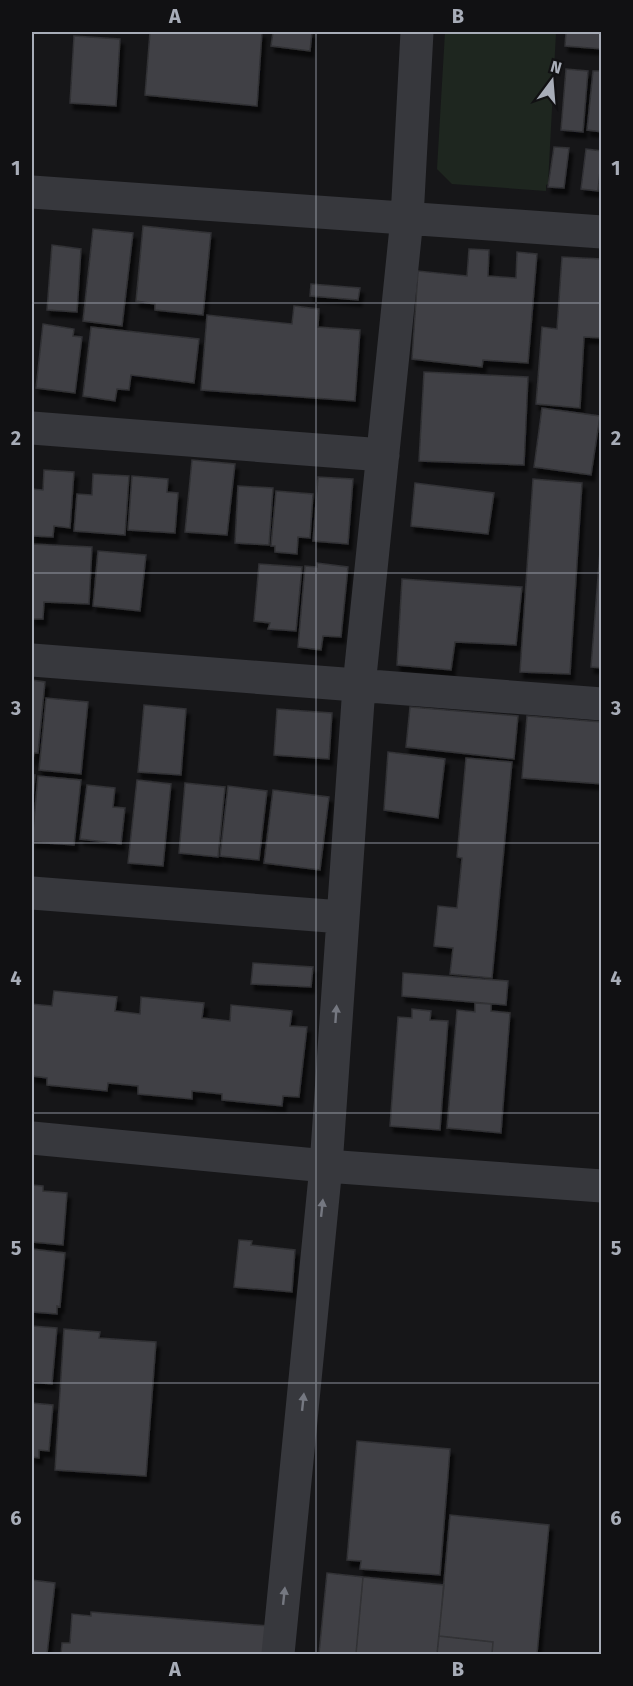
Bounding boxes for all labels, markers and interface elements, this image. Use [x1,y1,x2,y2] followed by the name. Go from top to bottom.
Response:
[168,4,182,28] text: A
[452,4,464,28] text: B
[522,51,582,111] north arrow
[548,56,564,78] text: N
[11,156,21,180] text: 1
[611,156,621,180] text: 1
[11,426,21,450] text: 2
[611,426,621,450] text: 2
[10,696,21,720] text: 3
[610,696,621,720] text: 3
[10,966,22,990] text: 4
[610,966,622,990] text: 4
[331,1004,341,1023] one-way arrow
[317,1199,327,1218] one-way arrow
[11,1236,22,1260] text: 5
[611,1236,622,1260] text: 5
[298,1393,308,1412] one-way arrow
[10,1506,22,1530] text: 6
[610,1506,622,1530] text: 6
[279,1587,289,1606] one-way arrow
[168,1657,182,1681] text: A
[452,1657,464,1681] text: B

